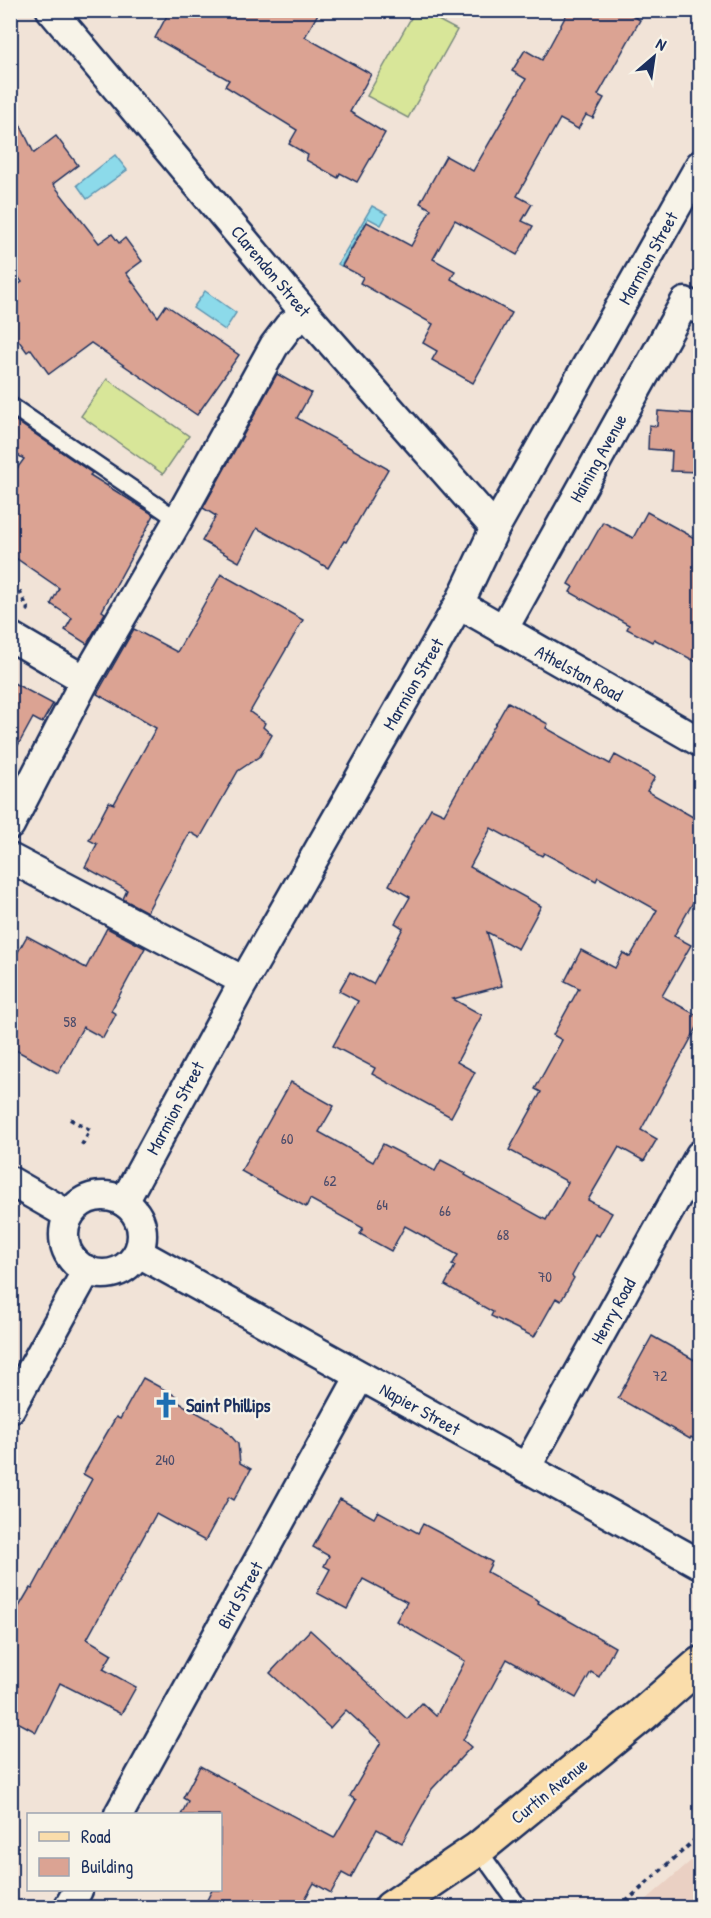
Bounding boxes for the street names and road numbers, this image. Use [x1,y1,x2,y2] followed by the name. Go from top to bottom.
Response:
[612,206,684,309] street label: Marmion Street
[225,220,317,323] street label: Clarendon Street
[563,409,633,507] street label: Haining Avenue
[377,633,450,735] street label: Marmion Street
[531,639,627,707] street label: Athelstan Road
[140,1056,210,1159] street label: Marmion Street
[585,1273,641,1349] street label: Henry Road
[375,1377,465,1442] street label: Napier Street
[211,1556,269,1633] street label: Bird Street
[505,1752,593,1830] street label: Curtin Avenue

